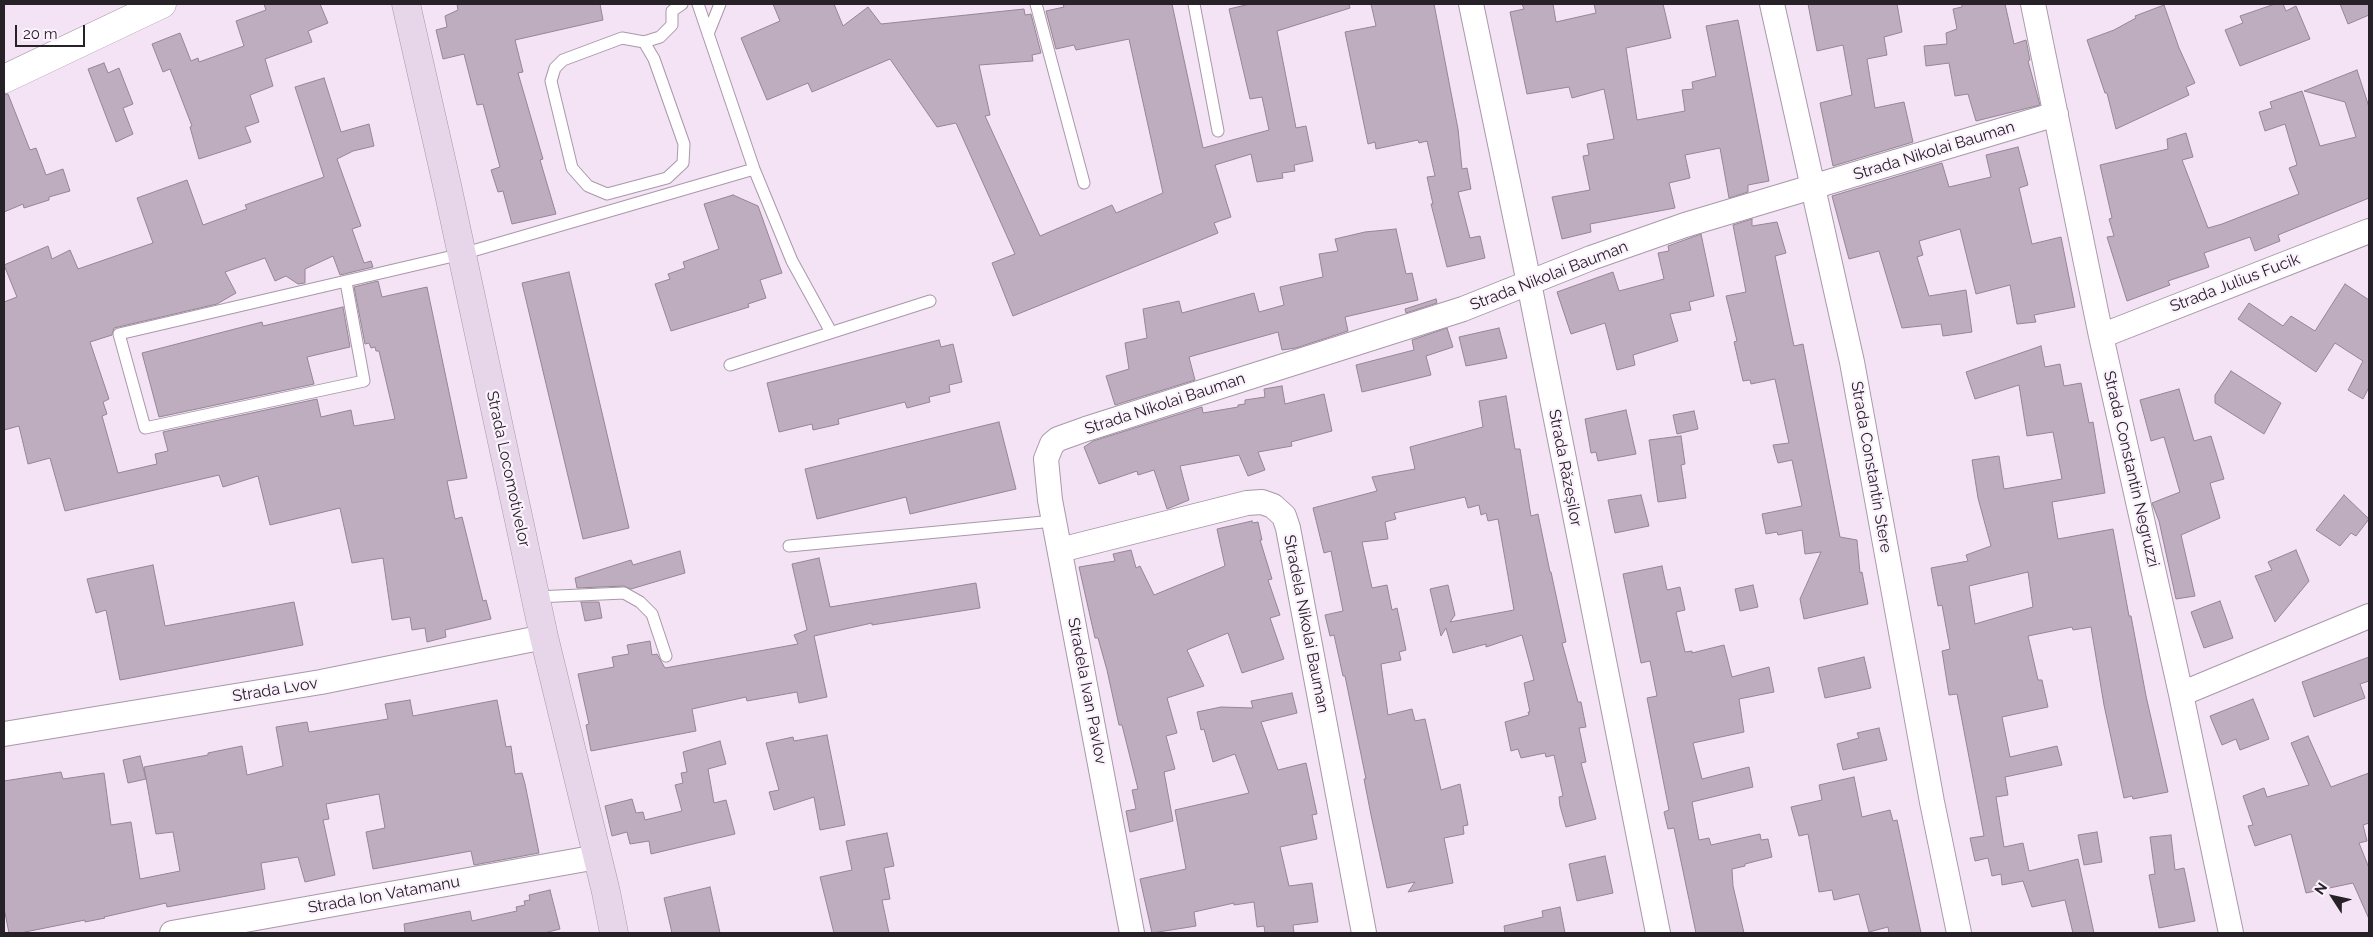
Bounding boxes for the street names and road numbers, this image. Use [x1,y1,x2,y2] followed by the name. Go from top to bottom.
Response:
[1851,117,2017,185] street label: Strada Nikolai Bauman
[1467,237,1631,315] street label: Strada Nikolai Bauman
[2167,249,2303,317] street label: Strada Julius Fucik
[1082,369,1248,439] street label: Strada Nikolai Bauman
[2099,369,2163,569] street label: Strada Constantin Negruzzi
[1846,380,1896,554] street label: Strada Constantin Stere
[482,389,534,549] street label: Strada Locomotivelor
[1544,408,1586,528] street label: Strada Răzeșilor
[1279,533,1333,715] street label: Stradela Nikolai Bauman
[1063,616,1111,766] street label: Stradela Ivan Pavlov
[231,674,319,706] street label: Strada Lvov
[307,872,461,918] street label: Strada Ion Vatamanu

